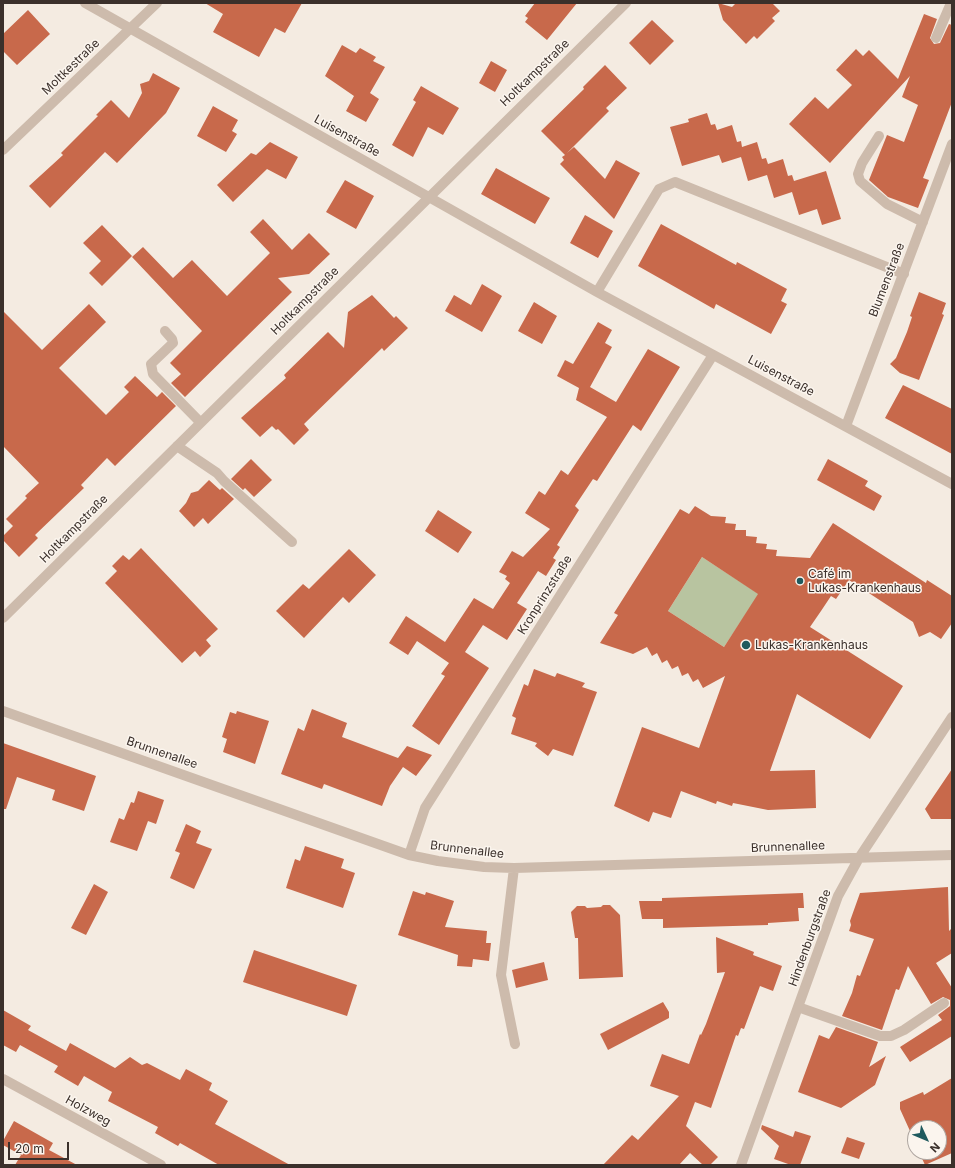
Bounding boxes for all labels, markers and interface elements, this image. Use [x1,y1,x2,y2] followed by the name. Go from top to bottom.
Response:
[39,36,103,98] street label: Moltkestraße
[498,36,572,110] street label: Holtkampstraße
[312,112,382,160] street label: Luisenstraße
[866,241,908,319] street label: Blumenstraße
[268,264,342,338] street label: Holtkampstraße
[745,352,817,400] street label: Luisenstraße
[37,492,111,566] street label: Holtkampstraße
[515,552,575,638] street label: Kronprinzstraße
[808,567,921,595] place label: Café im Lukas-Krankenhaus
[795,576,805,586] marker: Café im Lukas-Krankenhaus
[755,638,868,652] place label: Lukas-Krankenhaus
[740,639,752,651] marker: Lukas-Krankenhaus
[125,734,199,772] street label: Brunnenallee
[429,838,505,862] street label: Brunnenallee
[751,839,825,855] street label: Brunnenallee
[786,887,834,989] street label: Hindenburgstraße
[63,1093,113,1129] street label: Holzweg
[907,1120,947,1160] north arrow
[10,1134,71,1160] scale bar
[927,1140,943,1156] text: N
[15,1141,44,1156] text: 20 m

